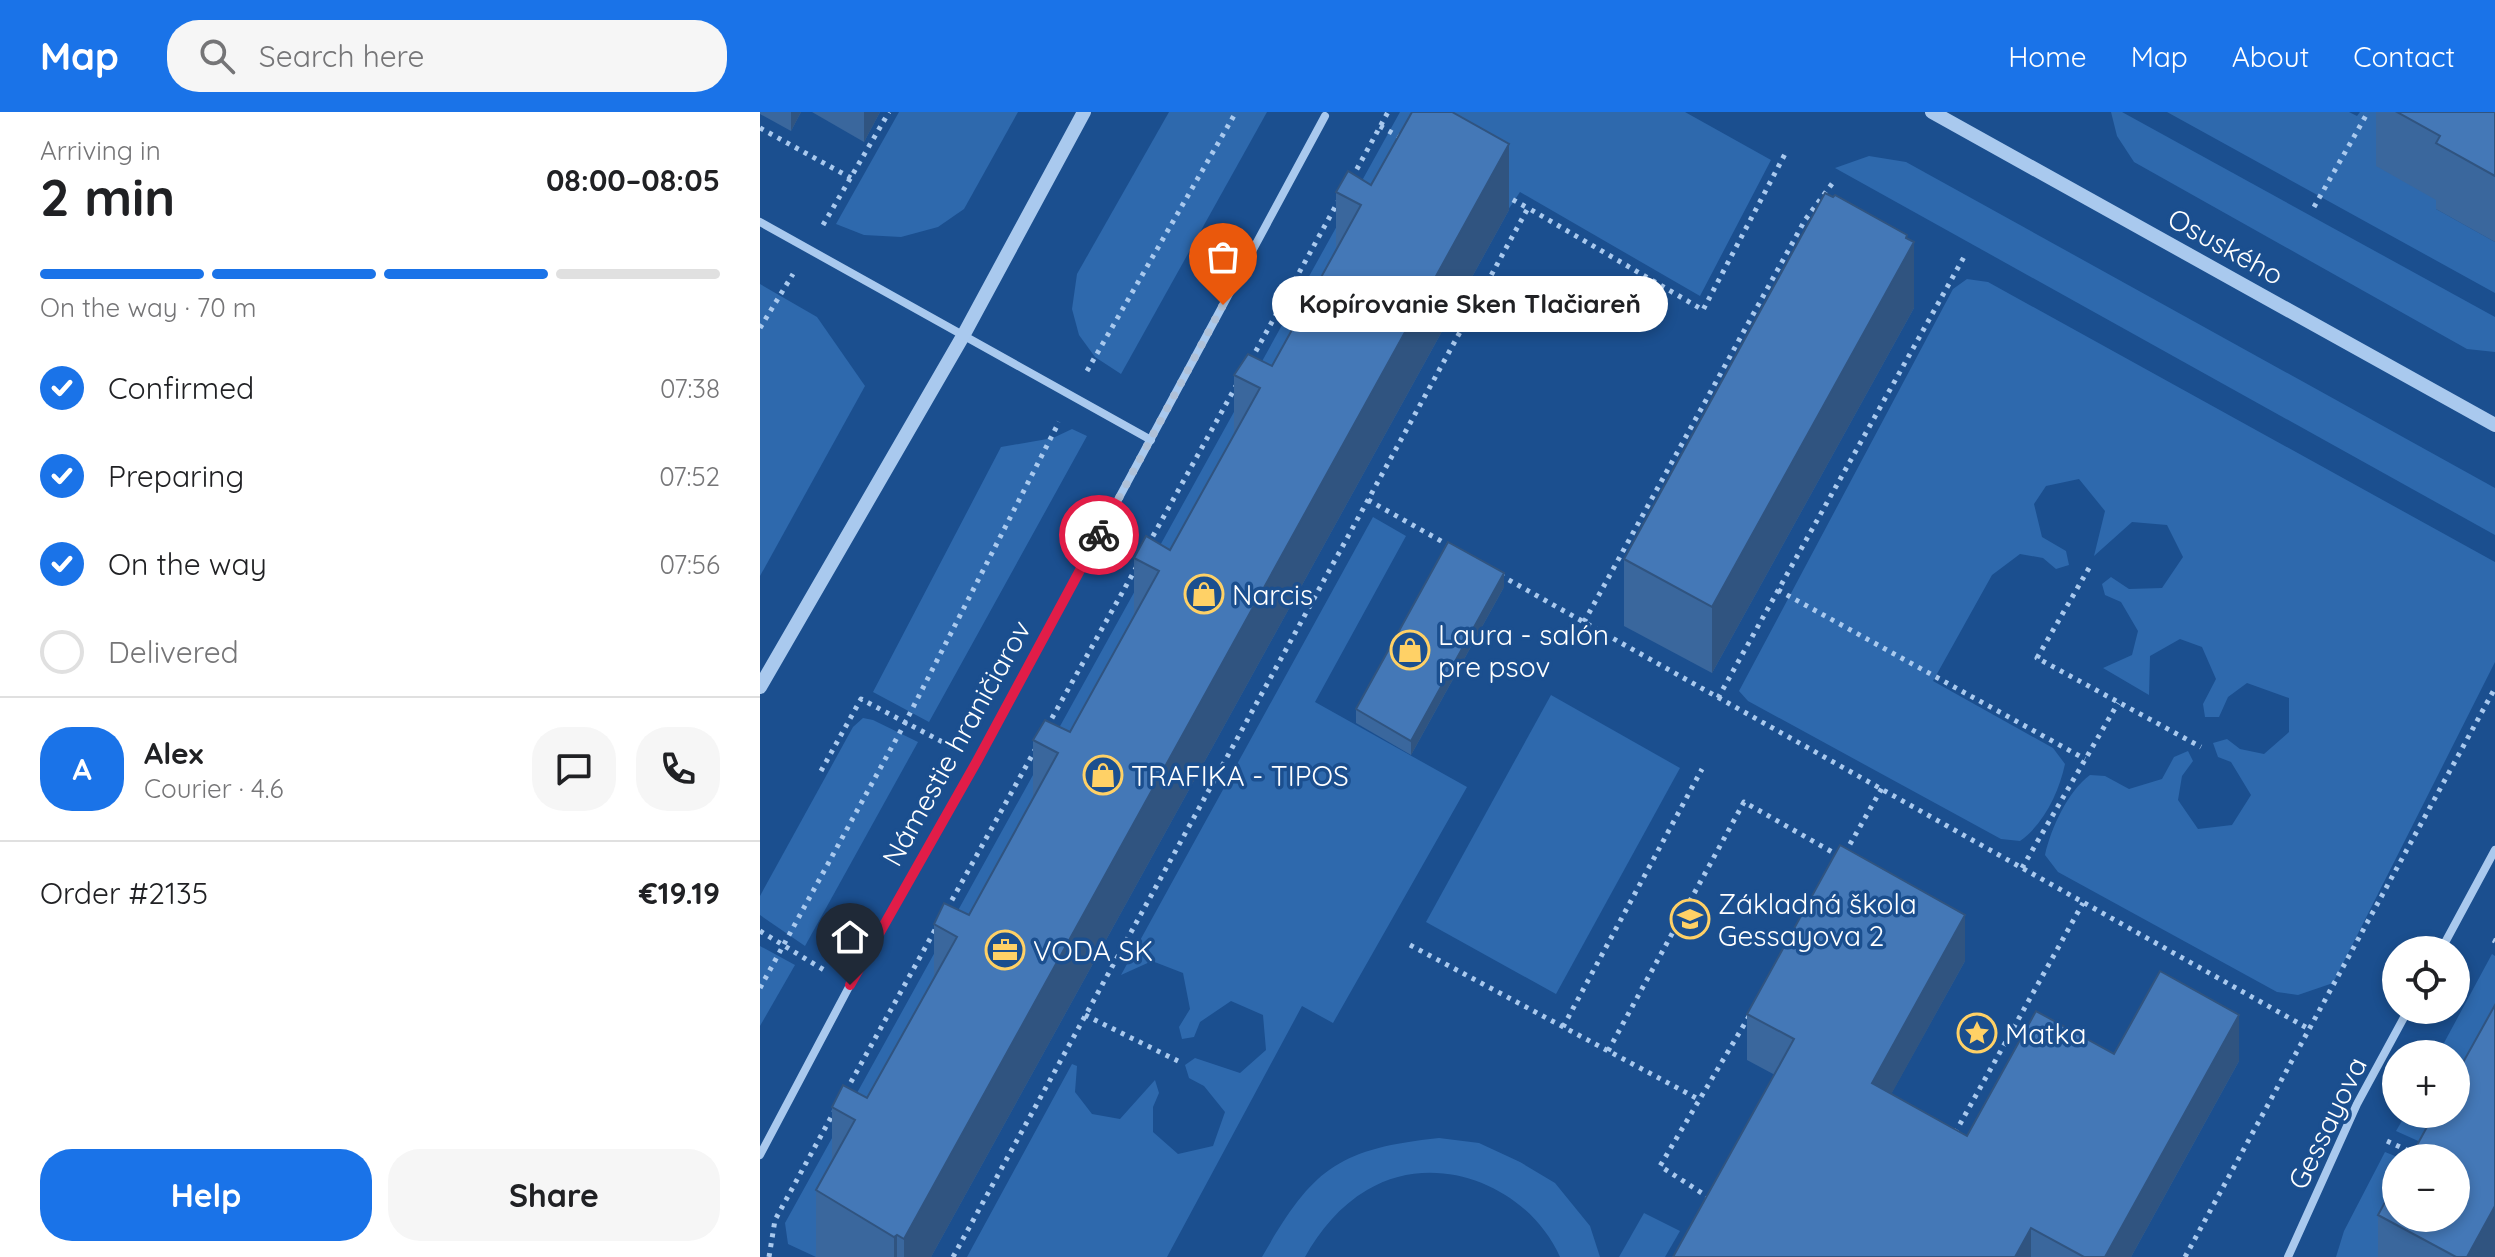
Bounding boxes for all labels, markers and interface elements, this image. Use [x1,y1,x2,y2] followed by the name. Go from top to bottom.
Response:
[167,20,727,92] search box
[40,32,119,80] text: Map
[195,34,239,78] icon: search
[259,37,424,75] text: Search here
[2008,39,2087,74] text: Home
[2131,39,2188,74] text: Map
[2232,39,2309,74] text: About
[2353,39,2455,74] text: Contact
[40,134,161,167] text: Arriving in
[546,161,720,199] text: 08:00–08:05
[40,164,175,229] text: 2 min
[2162,200,2290,292] street label: Osuského
[1189,223,1257,305] pin
[1201,235,1245,279] icon: bag
[1271,277,1667,333] callout: Kopírovanie Sken Tlačiareň
[1299,287,1641,320] text: Kopírovanie Sken Tlačiareň
[40,291,256,324] text: On the way · 70 m
[40,366,84,410] icon: check
[108,369,254,407] text: Confirmed
[660,372,720,405] text: 07:38
[40,454,84,498] icon: check
[108,457,244,495] text: Preparing
[659,460,720,493] text: 07:52
[1059,495,1139,575] courier
[1077,513,1121,557] icon: bike
[40,542,84,586] icon: check
[108,545,267,583] text: On the way
[660,548,720,581] text: 07:56
[1183,573,1225,615] shop icon: Narcis
[1232,577,1313,612] place label: Narcis
[874,614,1038,872] street label: Námestie hraničiarov
[1438,617,1609,684] place label: Laura - salón pre psov
[1389,629,1431,671] shop icon: Laura - salón pre psov
[108,633,239,671] text: Delivered
[532,727,616,811] button: chat
[636,727,720,811] button: phone
[144,734,203,772] text: Alex
[72,750,92,788] text: A
[1082,754,1124,796] shop icon: TRAFIKA - TIPOS
[1131,758,1349,793] place label: TRAFIKA - TIPOS
[144,772,283,805] text: Courier · 4.6
[40,874,208,912] text: Order #2135
[639,874,720,912] text: €19.19
[1718,886,1917,953] place label: Základná škola Gessayova 2
[1669,898,1711,940] school or university icon: Základná škola Gessayova 2
[816,903,884,985] pin
[828,915,872,959] icon: home
[984,929,1026,971] office icon: VODA SK
[1033,933,1153,968] place label: VODA SK
[2382,936,2470,1232] map controls
[2382,936,2470,1024] button: locate
[1956,1012,1998,1054] place icon: Matka
[2005,1016,2086,1051] place label: Matka
[2382,1040,2470,1128] button: +
[2280,1051,2374,1195] street label: Gessayova
[2382,1144,2470,1232] button: −
[40,1149,372,1241] button: Help
[388,1149,720,1241] button: Share

